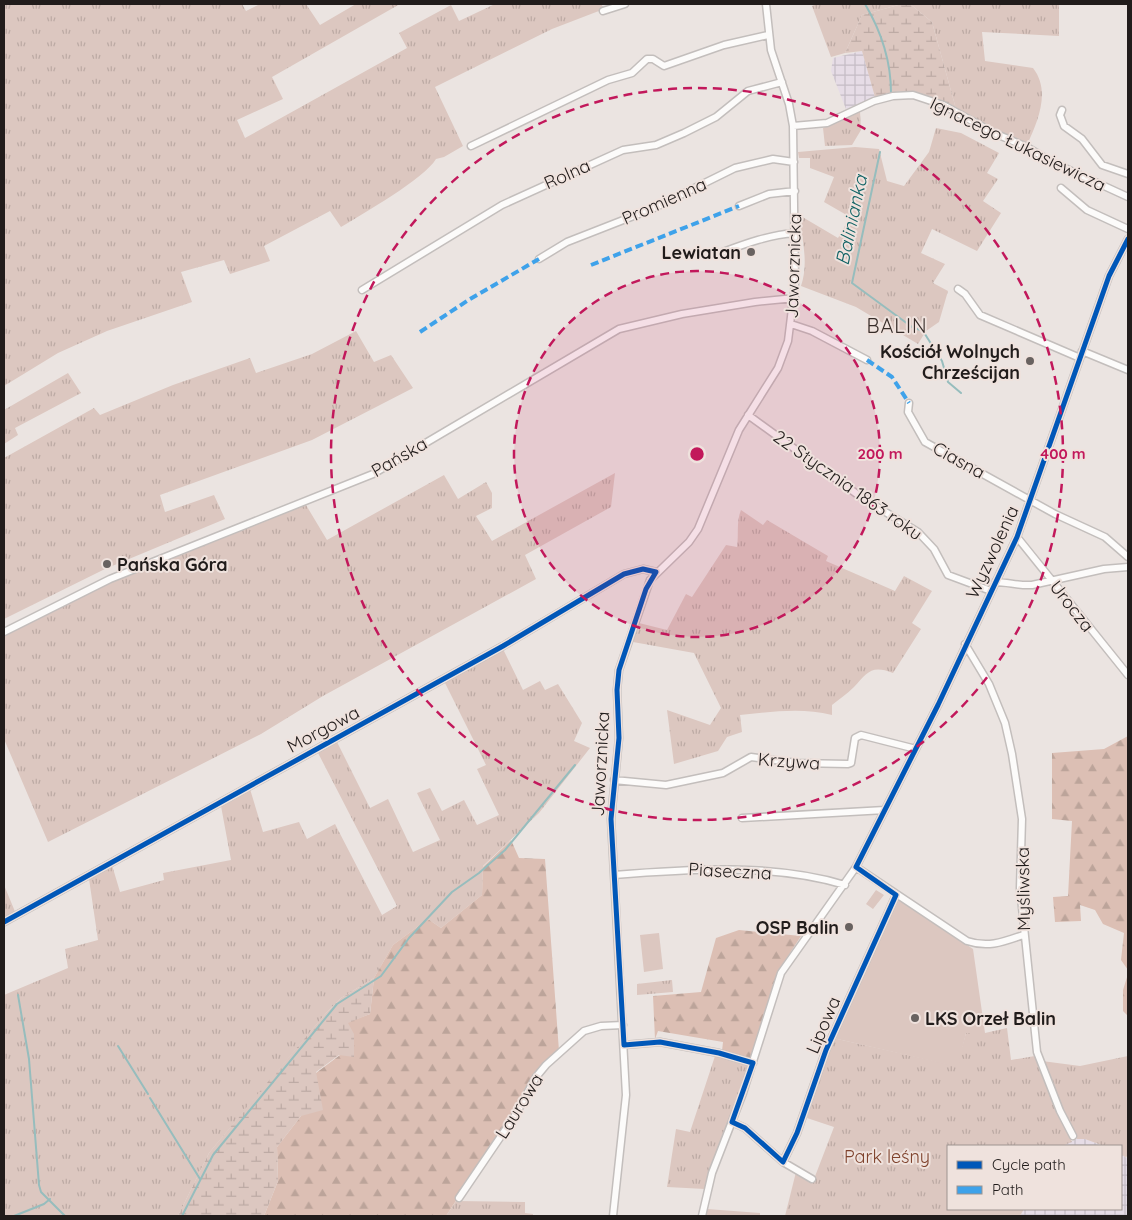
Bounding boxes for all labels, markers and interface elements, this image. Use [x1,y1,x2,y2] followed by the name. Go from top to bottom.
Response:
[926,91,1110,197] street label: Ignacego Łukasiewicza
[540,154,594,194] street label: Rolna
[830,171,873,267] water label: Balinianka
[618,172,710,230] street label: Promienna
[780,213,806,319] street label: Jaworznicka
[661,241,741,264] place label: Lewiatan
[745,246,757,258] marker: Lewiatan
[866,313,928,338] district label: BALIN
[880,340,1020,384] place label: Kościół Wolnych Chrześcijan
[1024,355,1036,367] marker: Kościół Wolnych Chrześcijan
[769,425,927,545] street label: 22 Stycznia 1863 roku
[367,432,431,482] street label: Pańska
[929,436,989,484] street label: Ciasna
[858,444,903,463] text: 200 m
[1040,444,1086,463] text: 400 m
[688,445,706,463] centre of rings
[960,502,1024,602] street label: Wyzwolenia
[117,553,228,576] place label: Pańska Góra
[101,558,113,570] marker: Pańska Góra
[1045,576,1099,636] street label: Urocza
[283,700,363,758] street label: Morgowa
[586,711,614,817] street label: Jaworznicka
[757,747,821,775] street label: Krzywa
[1011,847,1035,931] street label: Myśliwska
[688,857,772,885] street label: Piaseczna
[756,916,839,939] place label: OSP Balin
[843,921,855,933] marker: OSP Balin
[801,993,845,1057] street label: Lipowa
[925,1007,1056,1030] place label: LKS Orzeł Balin
[909,1012,921,1024] marker: LKS Orzeł Balin
[490,1069,548,1143] street label: Laurowa
[844,1145,930,1168] park label: Park leśny
[947,1145,1122,1210] legend
[992,1155,1066,1174] text: Cycle path
[992,1180,1024,1199] text: Path

